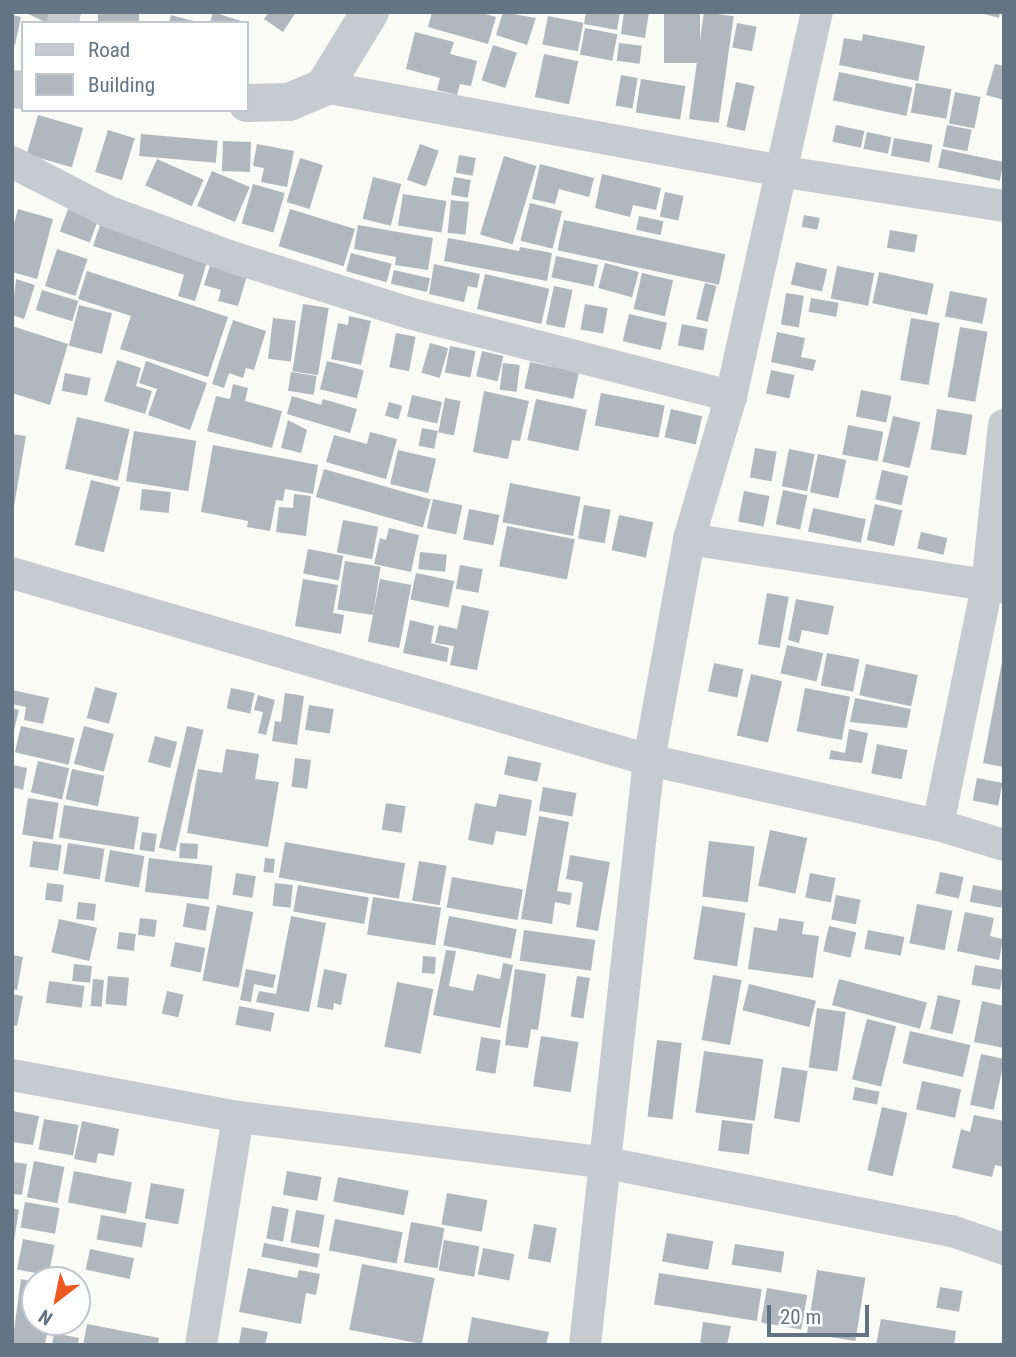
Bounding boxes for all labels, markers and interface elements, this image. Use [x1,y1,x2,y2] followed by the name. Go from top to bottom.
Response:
[21,21,248,112] legend
[88,38,130,62] text: Road
[88,73,155,97] text: Building
[21,1266,91,1336] north arrow
[771,1290,872,1334] scale bar
[35,1305,57,1330] text: N
[780,1305,821,1329] text: 20 m

